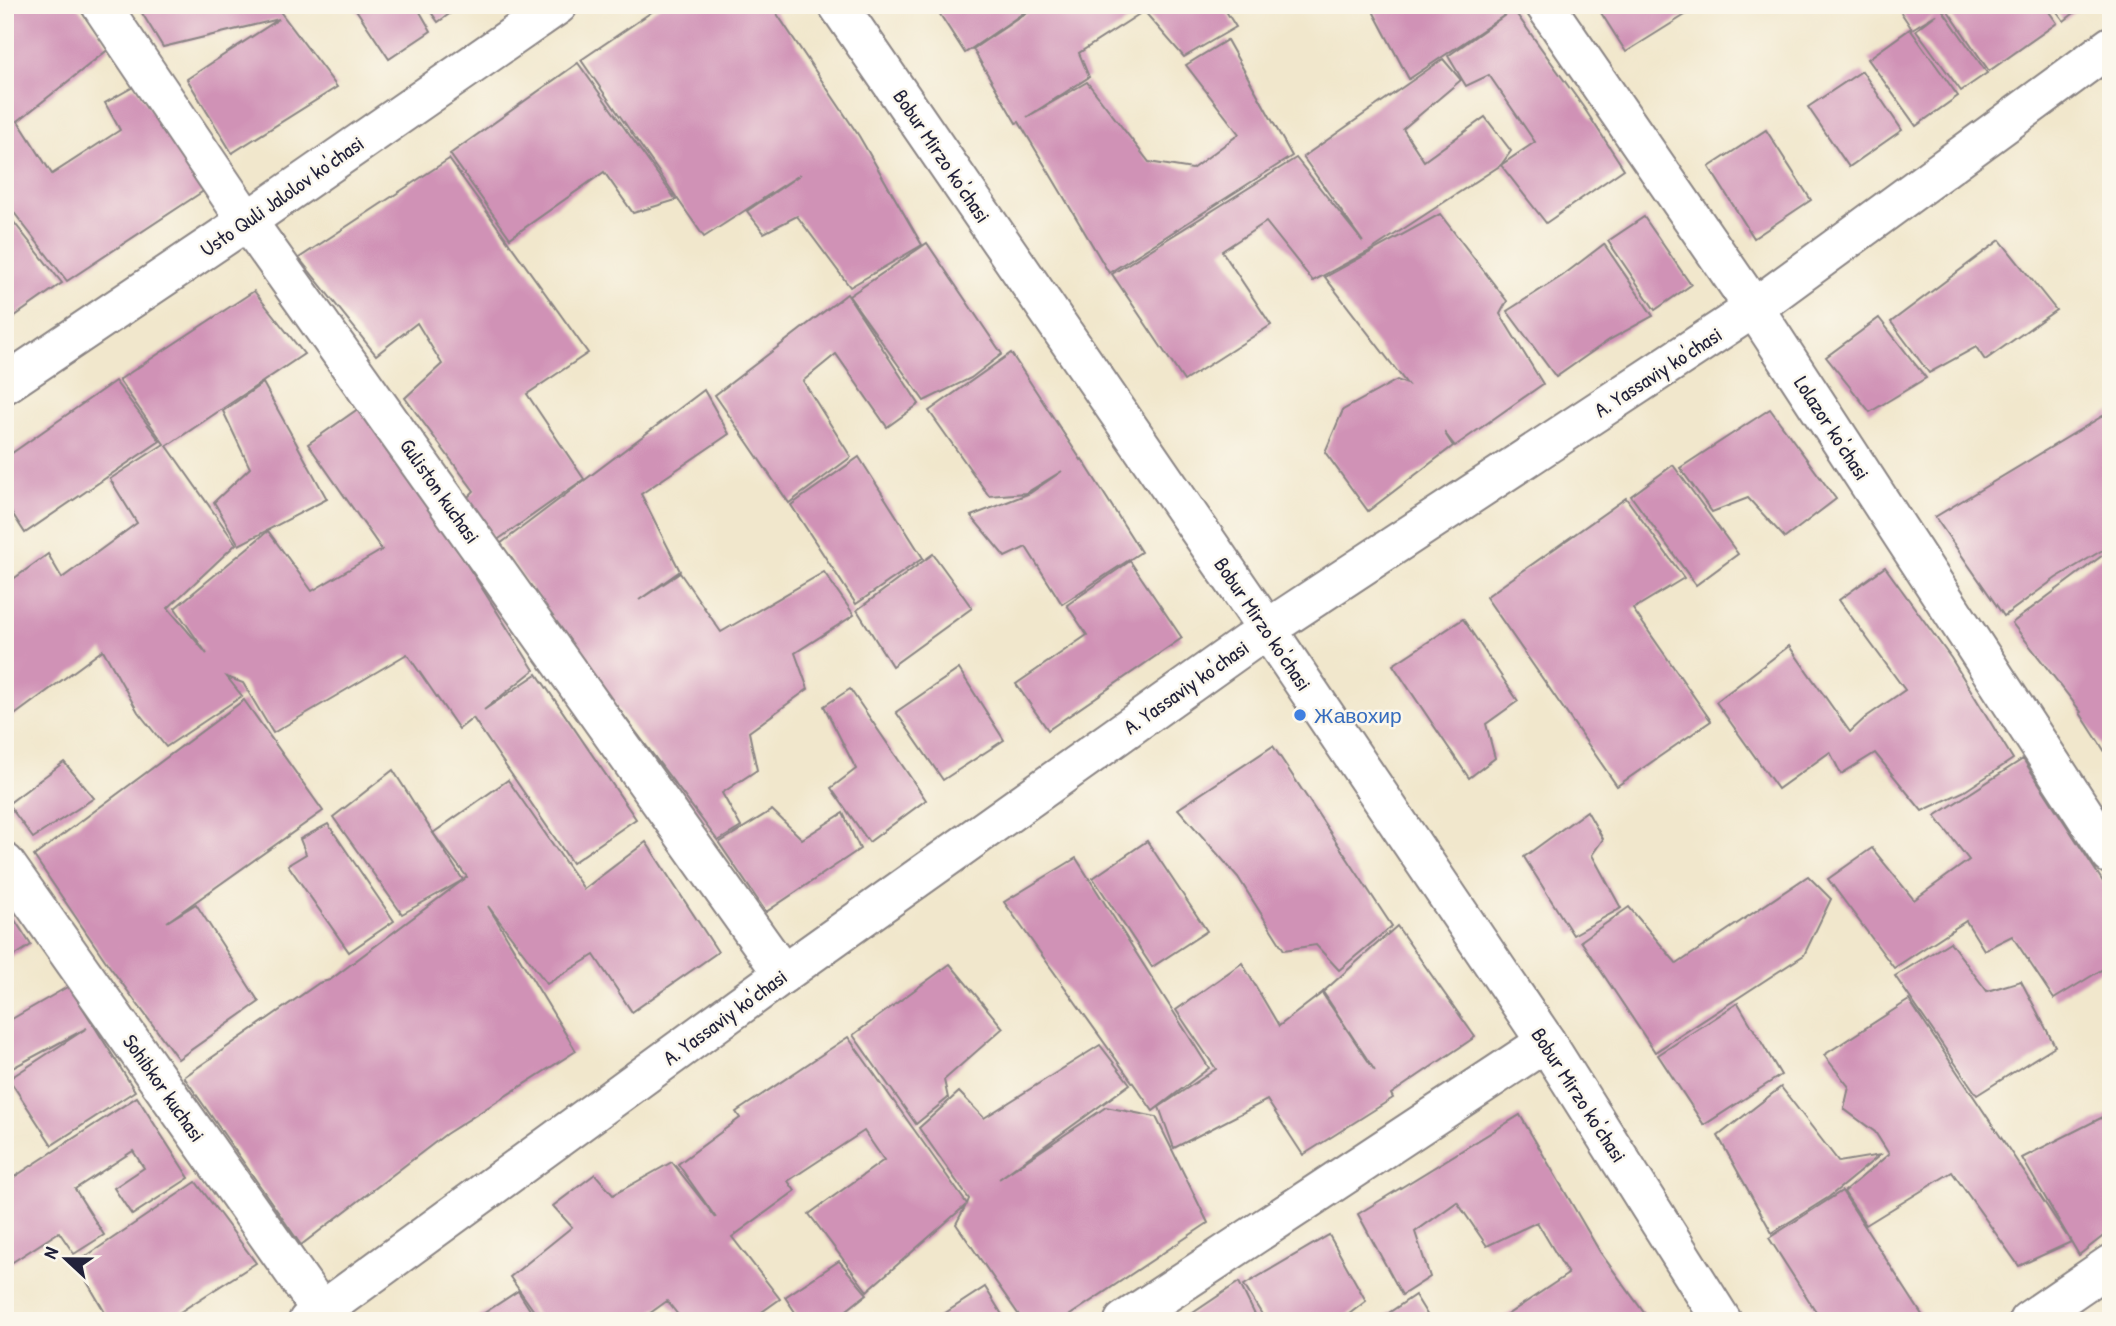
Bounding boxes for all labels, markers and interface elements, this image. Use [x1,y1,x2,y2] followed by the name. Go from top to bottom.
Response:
[887,84,997,228] street label: Bobur Mirzo ko'chasi
[194,129,370,263] street label: Usto Quli Jalolov ko'chasi
[1588,320,1728,424] street label: A. Yassaviy ko'chasi
[1787,370,1877,486] street label: Lolazor ko'chasi
[393,433,487,549] street label: Guliston kuchasi
[1208,552,1318,696] street label: Bobur Mirzo ko'chasi
[1118,633,1254,741] street label: A. Yassaviy ko'chasi
[1314,701,1402,730] place label: Жавохир
[1292,707,1308,723] marker: Жавохир
[657,962,793,1072] street label: A. Yassaviy ko'chasi
[1525,1022,1633,1168] street label: Bobur Mirzo ko'chasi
[116,1028,212,1148] street label: Sohibkor kuchasi
[32,1224,102,1294] north arrow
[36,1243,64,1262] text: N

